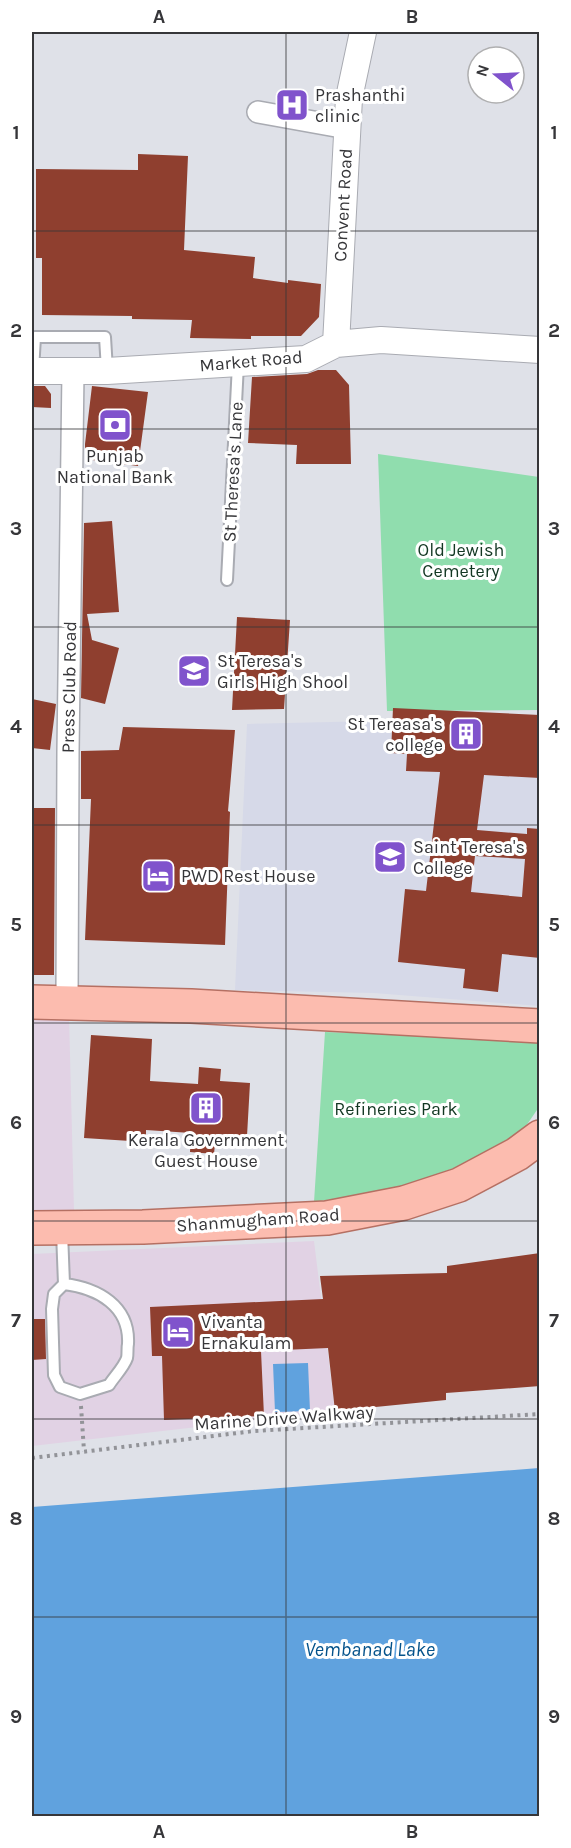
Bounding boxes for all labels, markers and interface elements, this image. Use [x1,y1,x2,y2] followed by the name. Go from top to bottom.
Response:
[153,5,166,28] text: A
[406,5,418,28] text: B
[466,45,526,105] north arrow
[471,62,493,79] text: N
[315,84,405,127] place label: Prashanthi clinic
[274,87,310,123] hospital icon: Prashanthi clinic
[12,121,20,144] text: 1
[550,121,558,144] text: 1
[329,148,357,262] street label: Convent Road
[10,319,22,342] text: 2
[548,319,560,342] text: 2
[198,346,304,376] street label: Market Road
[218,401,248,543] street label: St Theresa's Lane
[97,407,133,443] bank icon: Punjab National Bank
[57,445,173,488] place label: Punjab National Bank
[10,517,22,540] text: 3
[548,517,560,540] text: 3
[418,539,504,582] park label: Old Jewish Cemetery
[57,621,81,753] street label: Press Club Road
[217,650,348,693] place label: St Teresa's Girls High Shool
[176,653,212,689] school or university icon: St Teresa's Girls High Shool
[347,713,443,756] place label: St Tereasa's college
[10,715,22,738] text: 4
[548,715,560,738] text: 4
[448,716,484,752] building icon: St Tereasa's college
[413,836,525,879] place label: Saint Teresa's College
[372,839,408,875] school or university icon: Saint Teresa's College
[140,858,176,894] hotel icon: PWD Rest House
[181,865,315,887] place label: PWD Rest House
[10,913,22,936] text: 5
[548,913,560,936] text: 5
[188,1090,224,1126] building icon: Kerala Government Guest House
[334,1098,458,1120] park label: Refineries Park
[10,1111,22,1134] text: 6
[548,1111,560,1134] text: 6
[128,1129,285,1172] place label: Kerala Government Guest House
[176,1203,340,1237] street label: Shanmugham Road
[11,1309,21,1332] text: 7
[549,1309,559,1332] text: 7
[201,1311,291,1354] place label: Vivanta Ernakulam
[160,1314,196,1350] hotel icon: Vivanta Ernakulam
[194,1401,375,1435] street label: Marine Drive Walkway
[10,1507,22,1530] text: 8
[548,1507,560,1530] text: 8
[305,1638,435,1661] water label: Vembanad Lake
[10,1705,22,1728] text: 9
[548,1705,560,1728] text: 9
[153,1820,166,1843] text: A
[406,1820,418,1843] text: B

